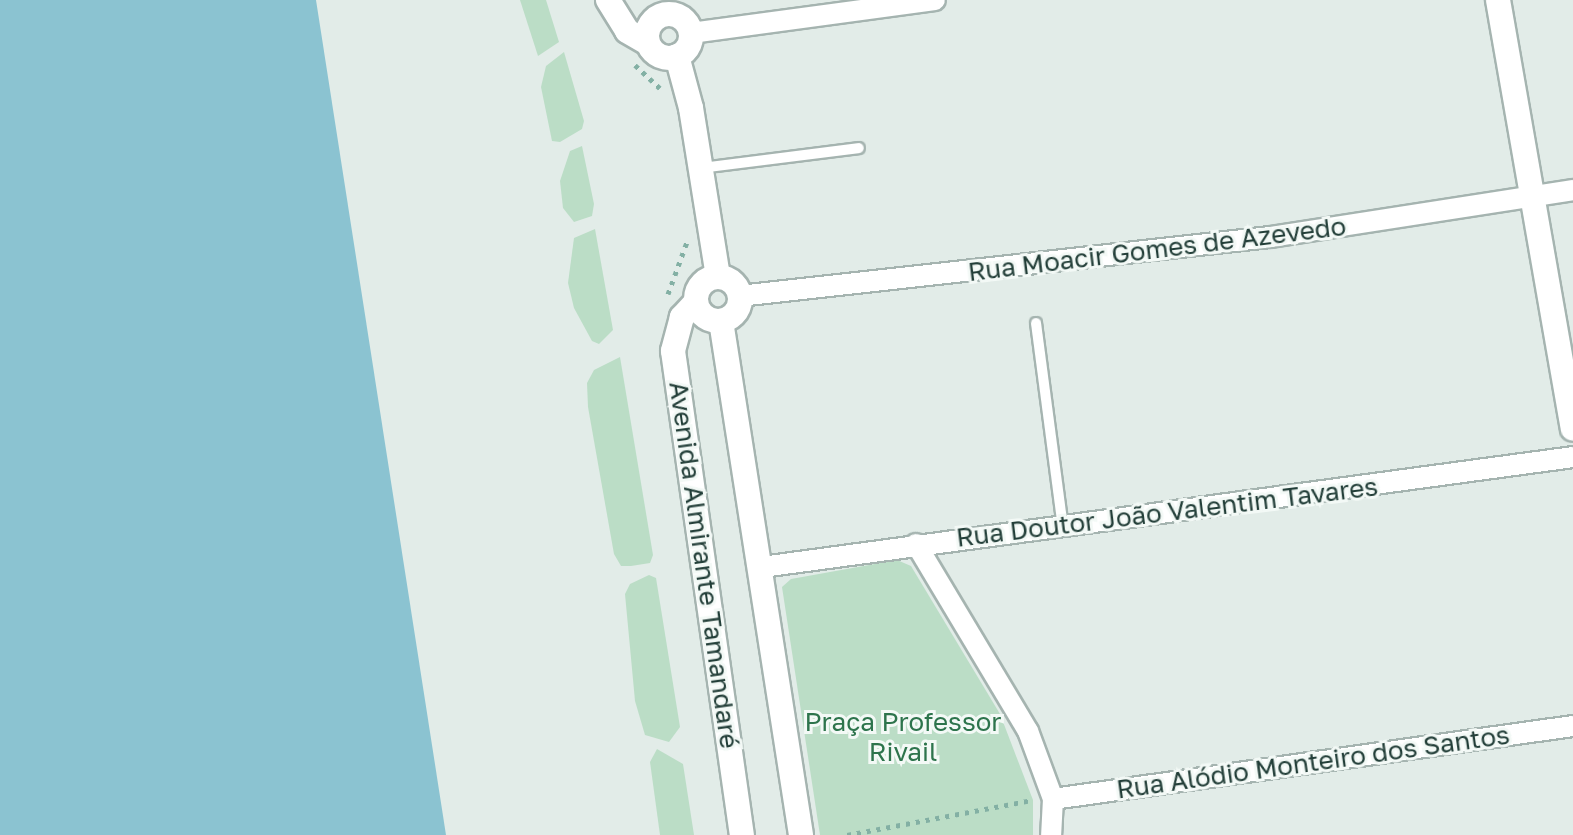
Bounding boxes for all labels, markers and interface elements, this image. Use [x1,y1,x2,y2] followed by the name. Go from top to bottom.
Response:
[966,210,1348,288] street label: Rua Moacir Gomes de Azevedo
[663,379,745,751] street label: Avenida Almirante Tamandaré
[954,471,1380,553] street label: Rua Doutor João Valentim Tavares
[805,706,1001,768] park label: Praça Professor Rivail
[1114,719,1512,805] street label: Rua Alódio Monteiro dos Santos

